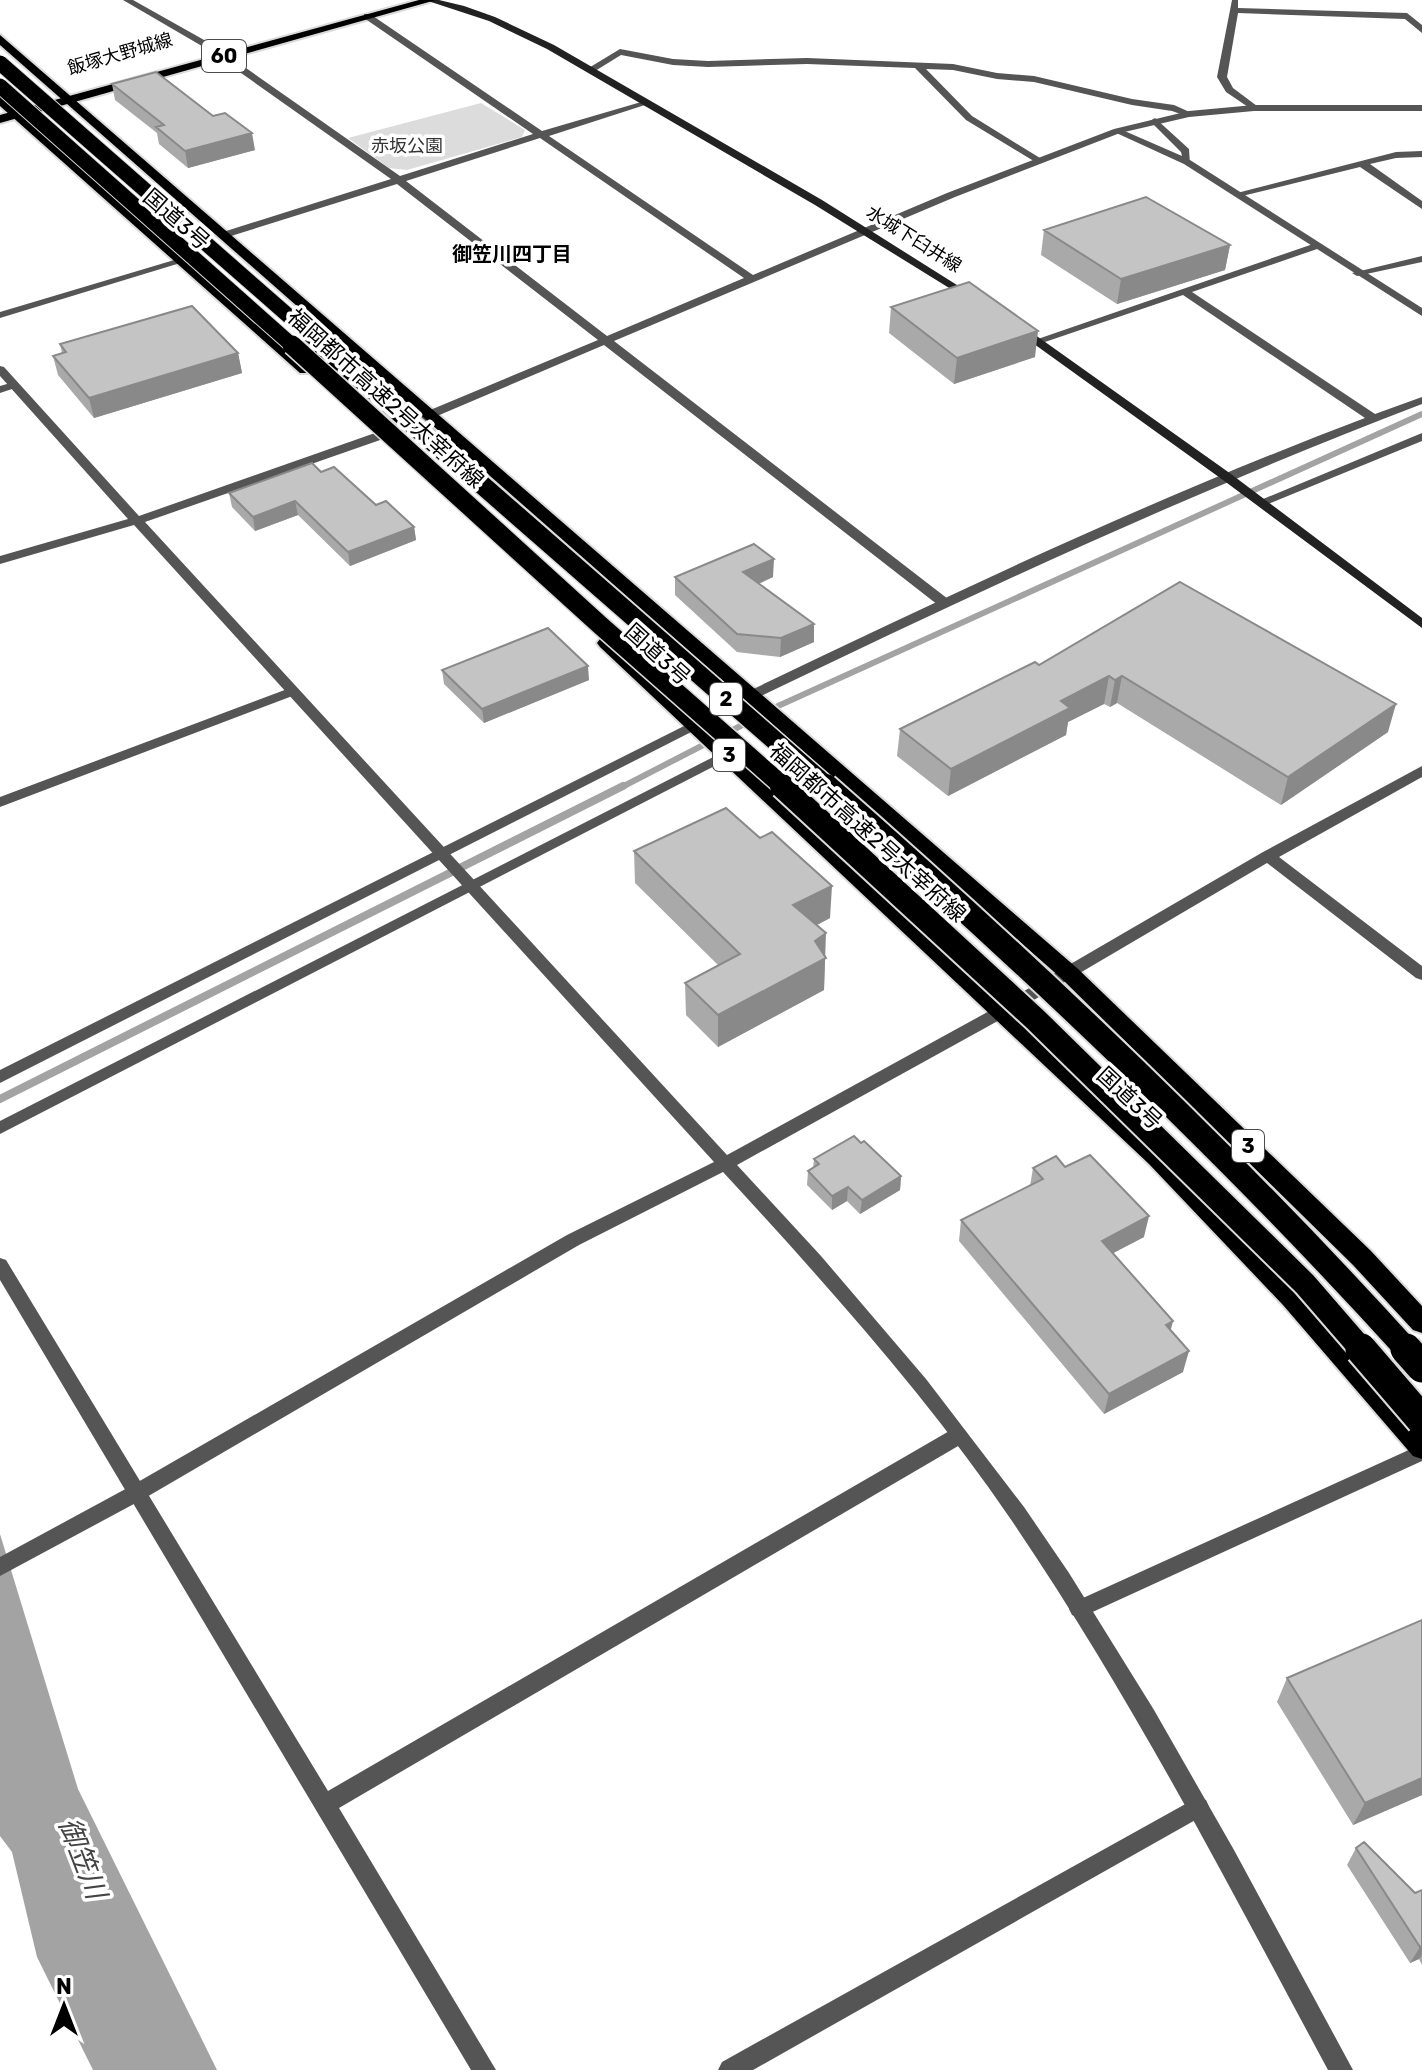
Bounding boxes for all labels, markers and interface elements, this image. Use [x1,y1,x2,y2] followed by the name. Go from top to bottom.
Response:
[65,29,175,79] street label: 飯塚大野城線
[202,40,246,72] road number: 60
[371,135,443,157] park label: 赤坂公園
[138,183,215,256] street label: 国道3号
[862,201,966,277] street label: 水城下臼井線
[452,242,572,266] district label: 御笠川四丁目
[282,303,489,494] street label: 福岡都市高速2号太宰府線
[619,618,696,691] street label: 国道3号
[710,683,742,715] road number: 2
[764,737,971,928] street label: 福岡都市高速2号太宰府線
[713,739,745,771] road number: 3
[1091,1061,1168,1135] street label: 国道3号
[1232,1130,1264,1162] road number: 3
[52,1813,114,1906] water label: 御笠川
[24,1966,104,2046] north arrow
[56,1973,72,2000] text: N

